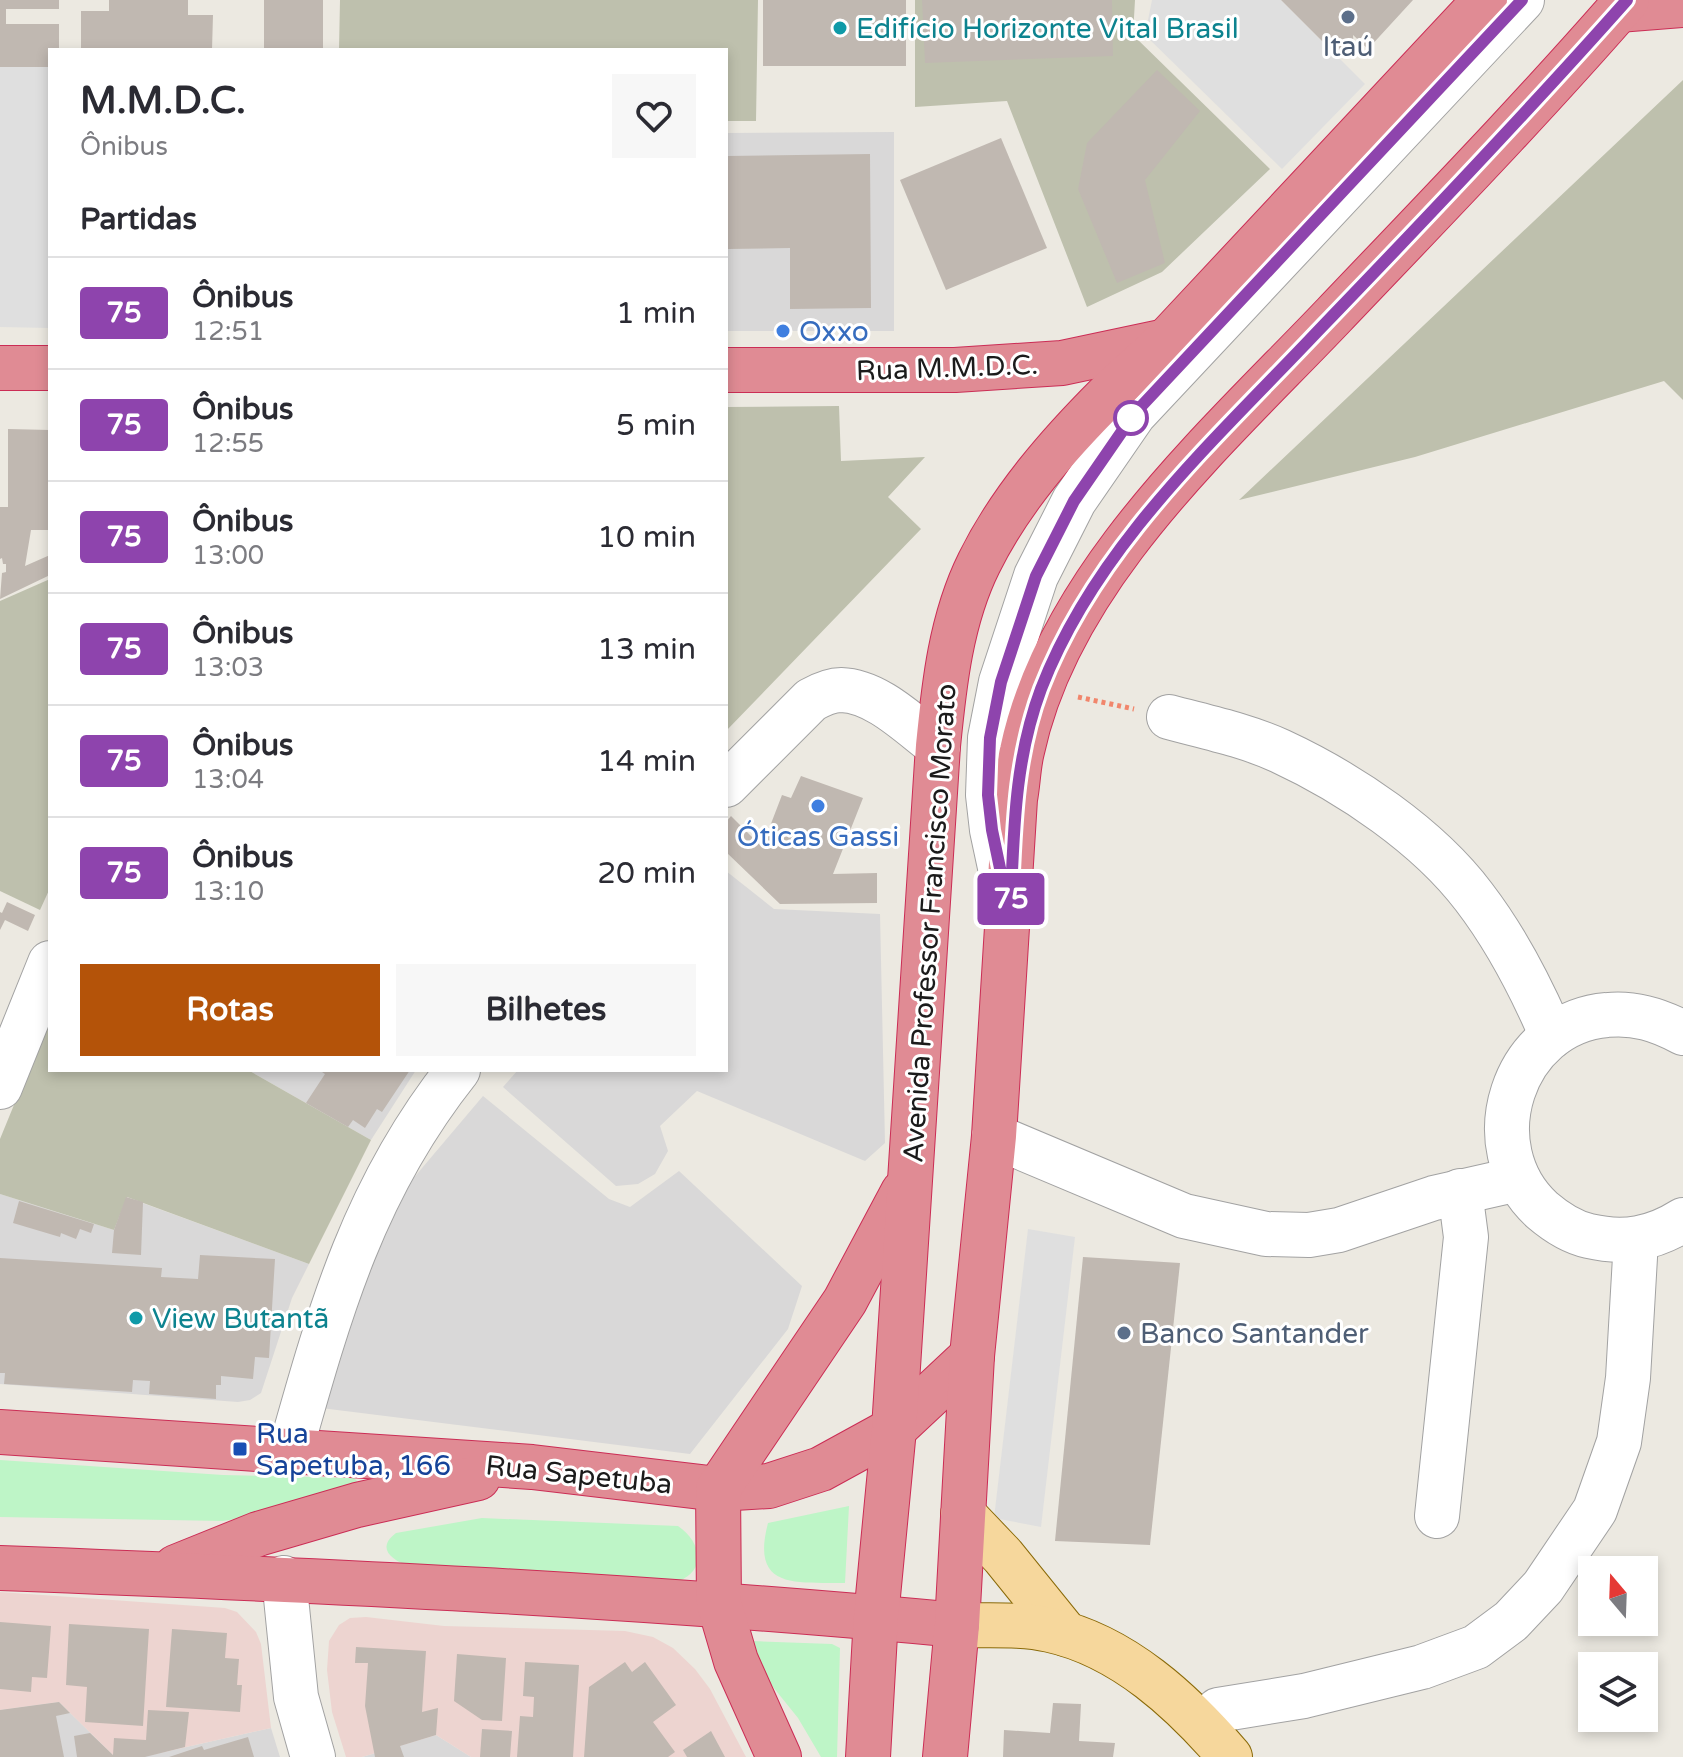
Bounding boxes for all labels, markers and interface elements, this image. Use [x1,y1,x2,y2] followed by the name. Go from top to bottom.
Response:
[1339,8,1357,26] marker: Itaú
[856,12,1239,46] place label: Edifício Horizonte Vital Brasil
[831,19,849,37] marker: Edifício Horizonte Vital Brasil
[1322,30,1374,64] place label: Itaú
[612,74,696,158] button: heart
[80,78,246,124] text: M.M.D.C.
[80,131,168,162] text: Ônibus
[80,201,197,238] text: Partidas
[192,279,293,316] text: Ônibus
[616,295,696,332] text: 1 min
[106,296,142,330] text: 75
[799,315,869,349] place label: Oxxo
[192,316,264,347] text: 12:51
[774,322,792,340] marker: Oxxo
[855,348,1039,388] street label: Rua M.M.D.C.
[192,391,293,428] text: Ônibus
[1114,401,1148,435] unlabelled marker
[616,407,696,444] text: 5 min
[106,408,142,442] text: 75
[192,428,264,459] text: 12:55
[192,503,293,540] text: Ônibus
[597,519,696,556] text: 10 min
[106,520,142,554] text: 75
[192,540,264,571] text: 13:00
[192,615,293,652] text: Ônibus
[597,631,696,668] text: 13 min
[106,632,142,666] text: 75
[192,652,264,683] text: 13:03
[896,682,964,1164] street label: Avenida Professor Francisco Morato
[192,727,293,764] text: Ônibus
[597,743,696,780] text: 14 min
[106,744,142,778] text: 75
[192,764,264,795] text: 13:04
[809,797,827,815] marker: Óticas Gassi
[737,820,899,854] place label: Óticas Gassi
[192,839,293,876] text: Ônibus
[597,855,696,892] text: 20 min
[106,856,142,890] text: 75
[975,873,1047,925] line badge: 75
[192,876,264,907] text: 13:10
[993,882,1029,916] text: 75
[80,964,380,1056] button: Rotas
[396,964,696,1056] button: Bilhetes
[152,1302,329,1336] place label: View Butantã
[127,1309,145,1327] marker: View Butantã
[1140,1317,1369,1351] place label: Banco Santander
[1115,1324,1133,1342] marker: Banco Santander
[256,1417,451,1483] place label: Rua Sapetuba, 166
[231,1440,249,1458] marker: Rua Sapetuba, 166
[484,1448,674,1502] street label: Rua Sapetuba
[1578,1556,1658,1636] north arrow
[1578,1556,1658,1732] map controls
[1578,1652,1658,1732] button: layers

